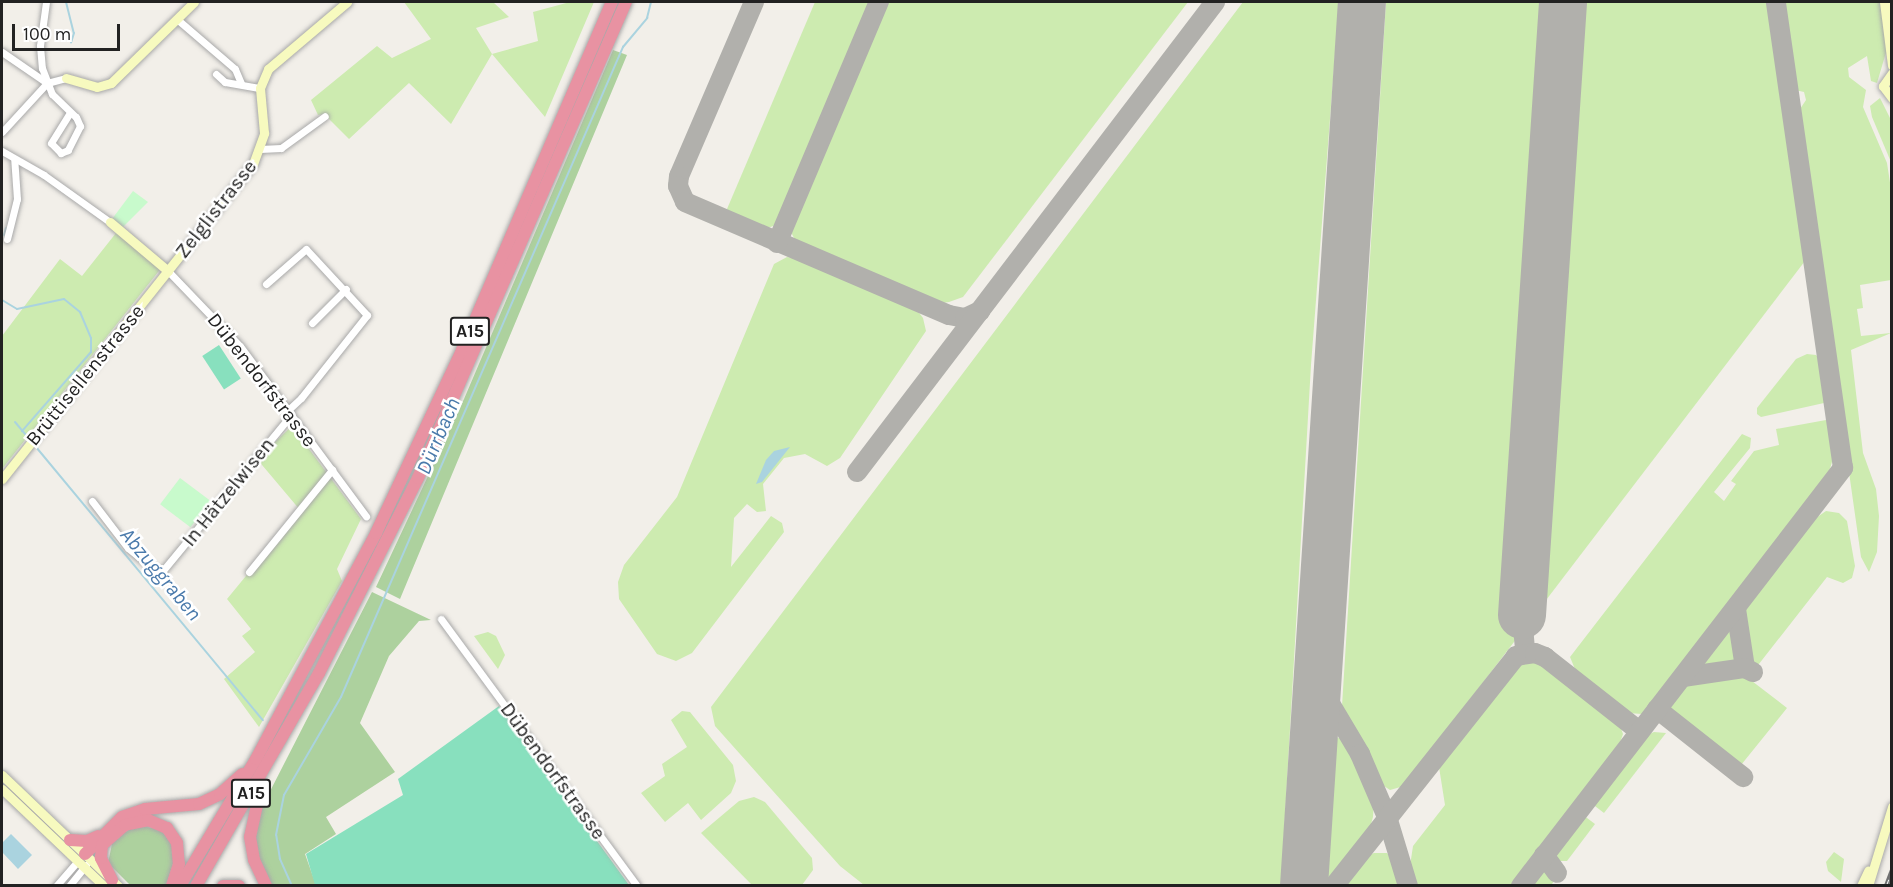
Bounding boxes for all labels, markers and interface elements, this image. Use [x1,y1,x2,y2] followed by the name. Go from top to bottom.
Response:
[15,12,123,50] scale bar
[23,23,71,45] text: 100 m
[170,155,262,263] street label: Zelglistrasse
[21,300,149,450] street label: Brüttisellenstrasse
[202,308,322,452] street label: Dübendorfstrasse
[449,316,491,346] road number: A15
[411,394,465,478] water label: Dürrbach
[177,433,279,551] street label: In Hätzelwisen
[115,522,207,626] water label: Abzuggraben
[495,698,611,844] street label: Dübendorfstrasse
[230,778,272,808] road number: A15

